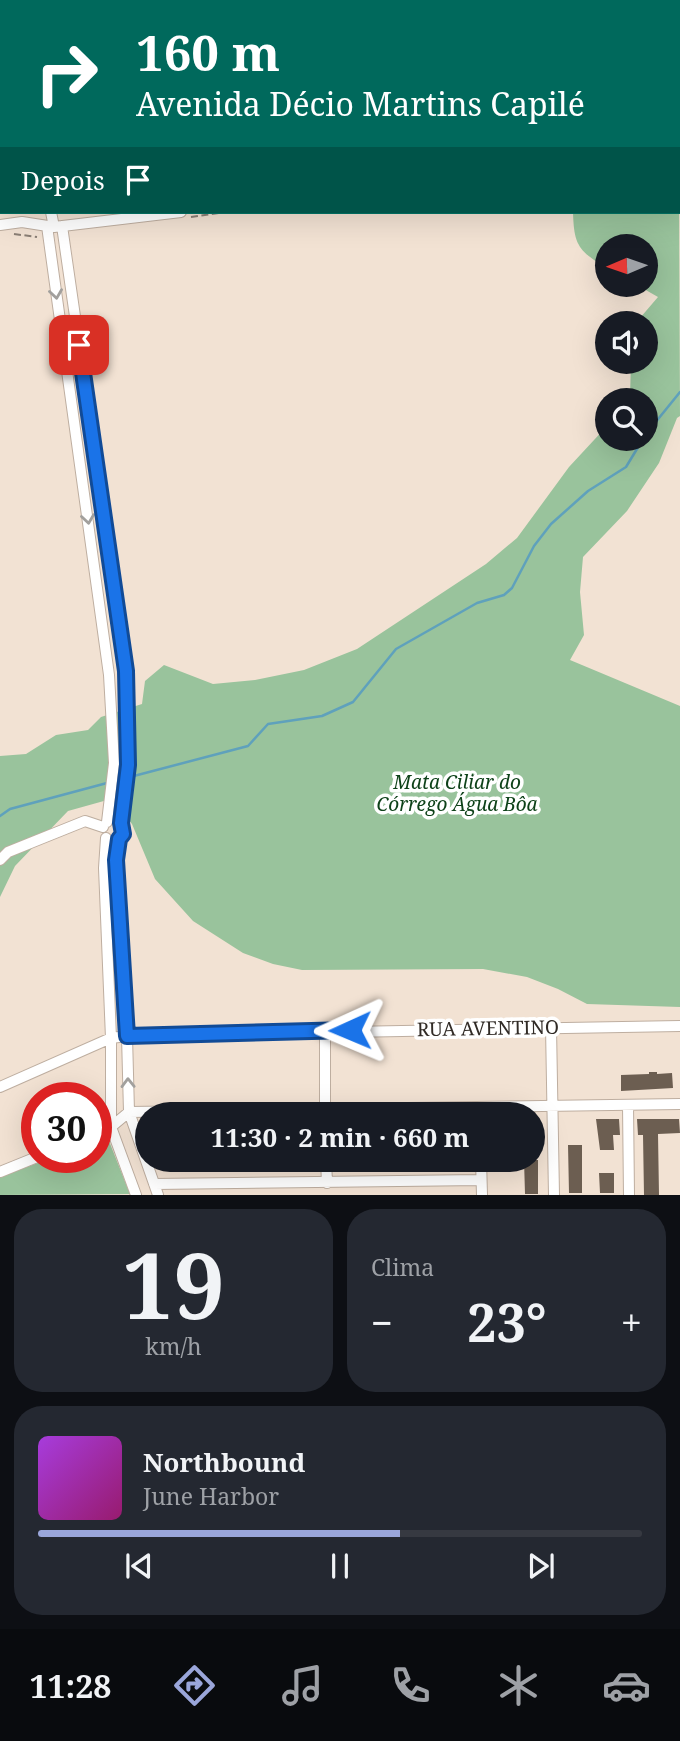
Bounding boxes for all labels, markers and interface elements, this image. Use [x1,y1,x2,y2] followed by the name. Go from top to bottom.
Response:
[136,19,280,85] text: 160 m
[21,28,112,119] icon: right
[136,82,585,125] text: Avenida Décio Martins Capilé
[119,161,157,199] icon: arrive
[21,162,105,198] text: Depois
[595,234,658,298] north arrow
[595,234,658,451] map controls
[49,288,64,299] one-way arrow
[595,311,658,374] button: sound
[49,315,109,375] pin
[60,326,98,364] icon: arrive
[595,388,658,451] button: search
[80,513,95,525] one-way arrow
[376,769,538,817] park label: Mata Ciliar do Córrego Água Bôa
[313,993,387,1067] position arrow
[417,1014,559,1042] street label: RUA AVENTINO
[121,1077,136,1088] one-way arrow
[21,1082,112,1173] speed limit sign: 30
[210,1119,470,1155] text: 11:30 · 2 min · 660 m
[122,1222,225,1346] text: 19
[371,1251,434,1283] text: Clima
[467,1286,547,1357] text: 23°
[371,1296,393,1348] text: −
[621,1296,642,1348] text: +
[145,1330,202,1362] text: km/h
[143,1444,305,1480] text: Northbound
[143,1480,279,1512] text: June Harbor
[120,1547,158,1585] icon: previous
[321,1547,359,1585] icon: pause
[522,1547,560,1585] icon: next
[170,1661,219,1710] icon: directions
[278,1661,327,1710] icon: music
[386,1661,435,1710] icon: phone
[494,1661,543,1710] icon: climate
[602,1661,651,1710] icon: car
[29,1664,111,1707] text: 11:28

